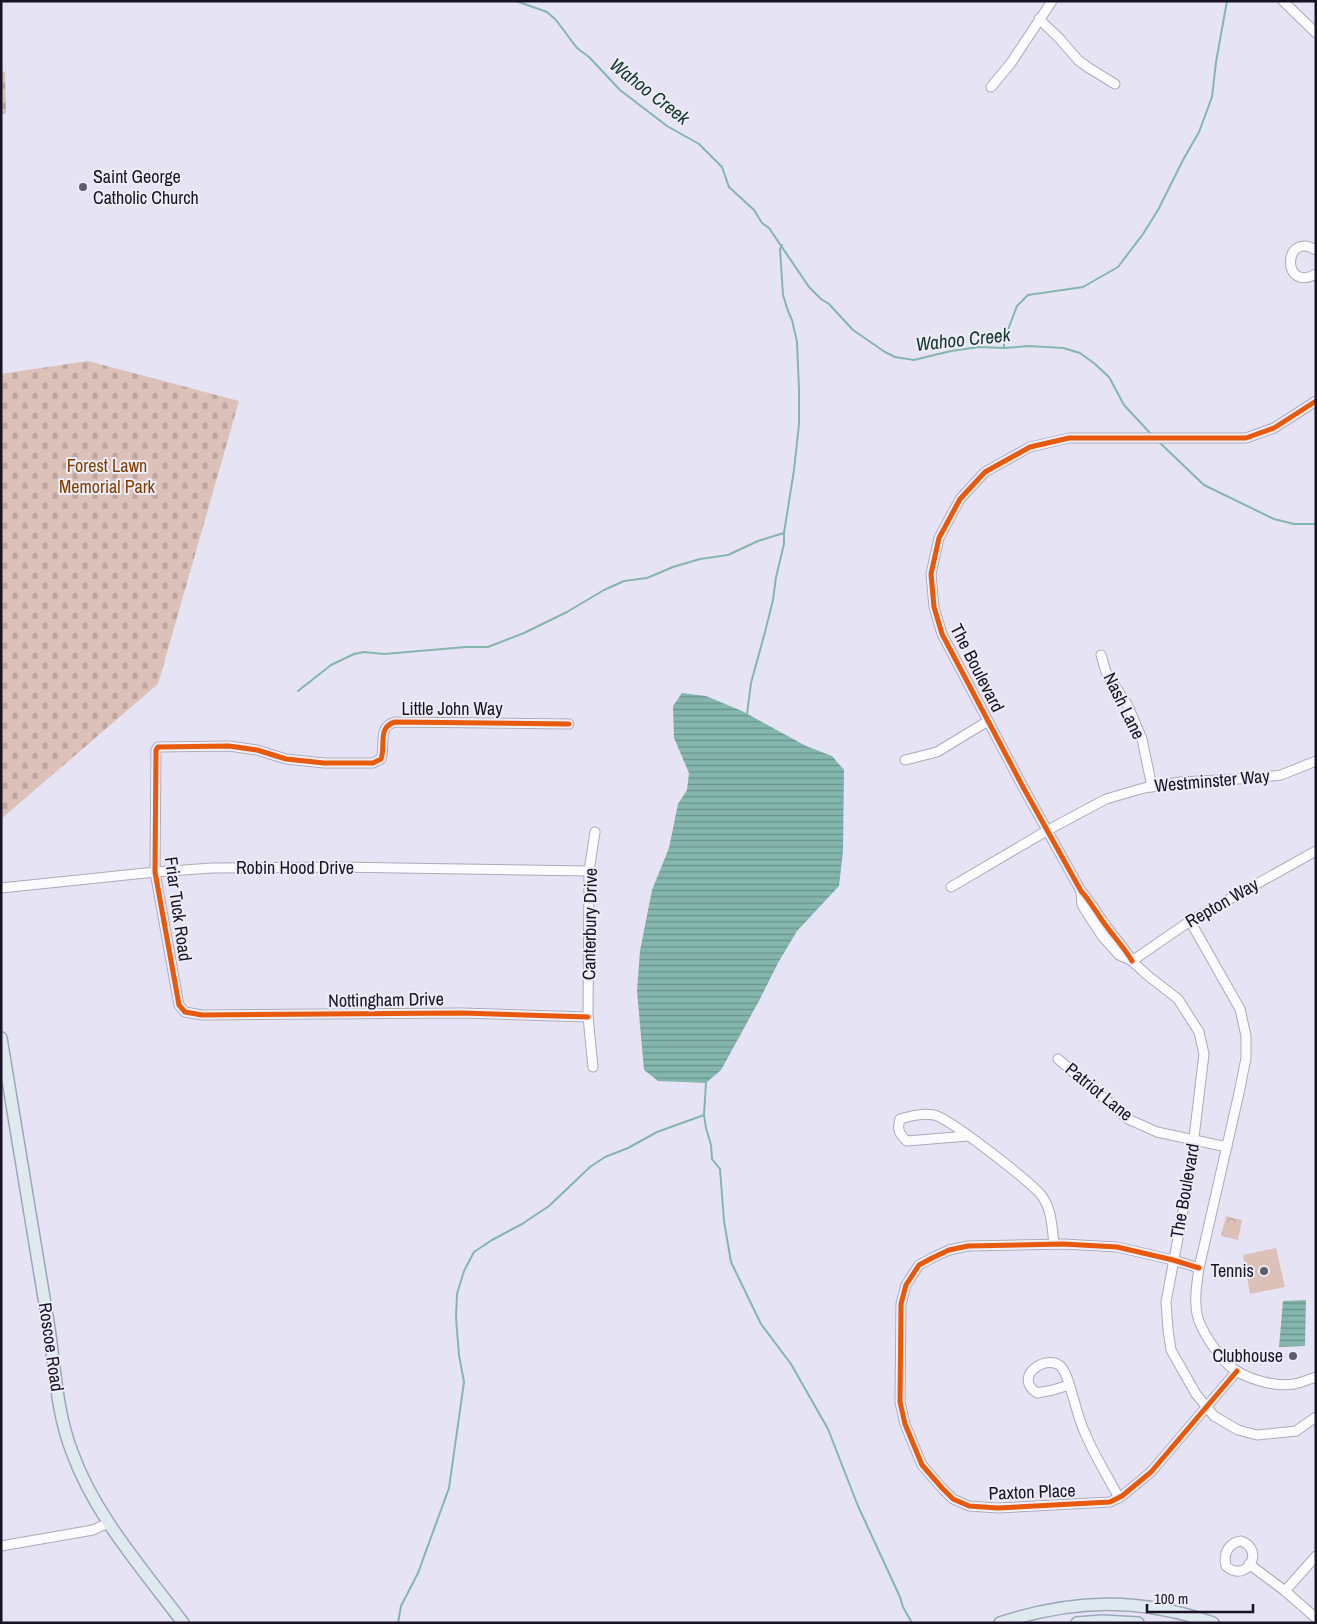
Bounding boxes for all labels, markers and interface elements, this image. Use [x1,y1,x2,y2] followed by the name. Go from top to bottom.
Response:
[605,52,696,131] water label: Wahoo Creek
[93,164,199,210] place label: Saint George Catholic Church
[77,181,89,193] marker: Saint George Catholic Church
[914,321,1013,357] water label: Wahoo Creek
[59,453,156,499] park label: Forest Lawn Memorial Park
[945,619,1010,716] street label: The Boulevard
[1098,668,1151,743] street label: Nash Lane
[401,696,503,721] street label: Little John Way
[1153,763,1271,798] street label: Westminster Way
[159,855,198,963] street label: Friar Tuck Road
[236,855,354,880] street label: Robin Hood Drive
[576,868,603,980] street label: Canterbury Drive
[1181,871,1263,934] street label: Repton Way
[328,986,444,1013] street label: Nottingham Drive
[1060,1057,1138,1127] street label: Patriot Lane
[1164,1141,1205,1240] street label: The Boulevard
[1211,1258,1254,1283] place label: Tennis
[1258,1265,1270,1277] marker: Tennis
[33,1301,70,1393] street label: Roscoe Road
[1212,1343,1283,1368] place label: Clubhouse
[1287,1350,1299,1362] marker: Clubhouse
[988,1477,1076,1506] street label: Paxton Place
[1147,1582,1253,1614] scale bar
[1154,1588,1188,1609] text: 100 m

